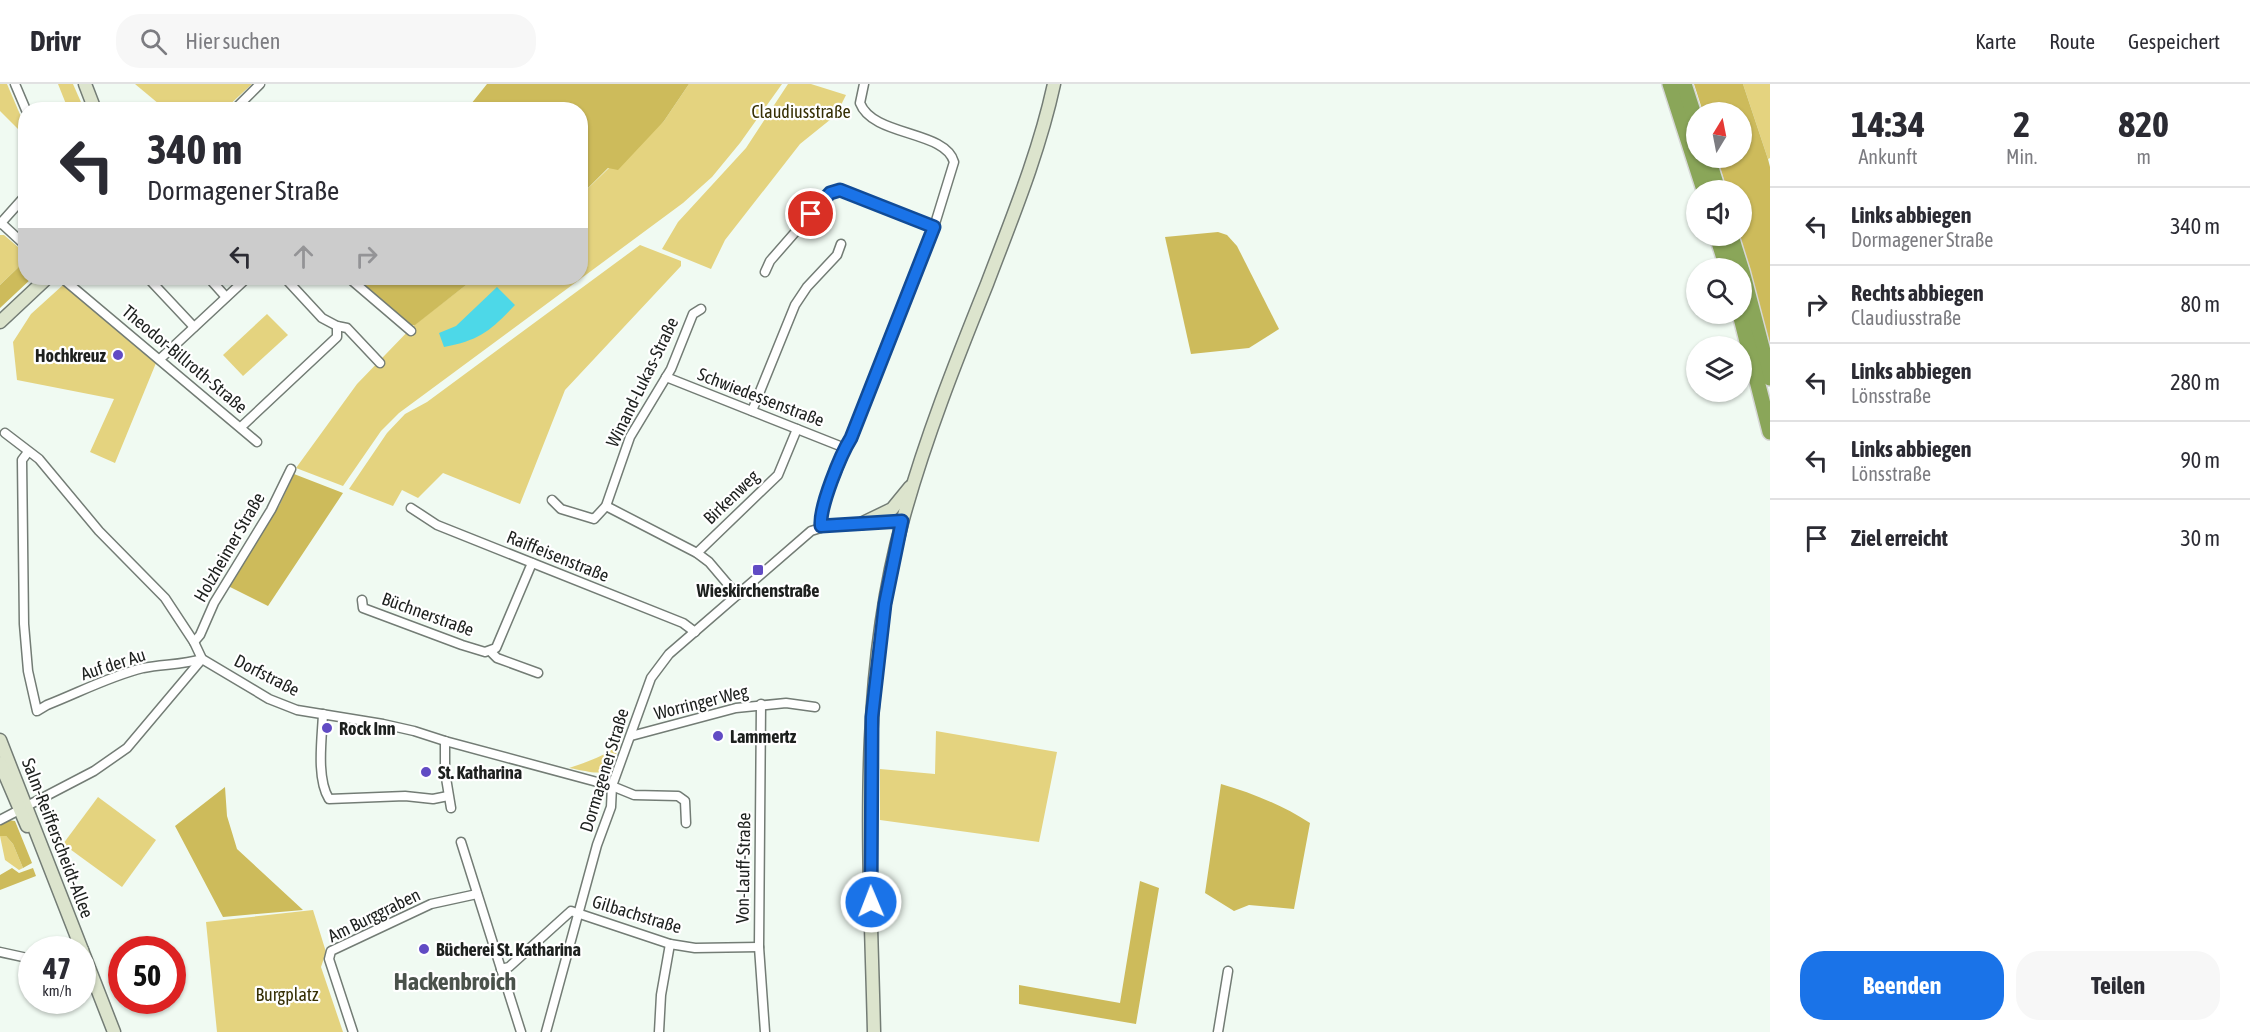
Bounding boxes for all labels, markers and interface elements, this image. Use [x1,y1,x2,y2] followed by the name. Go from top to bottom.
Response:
[116,14,536,68] search box
[30,25,80,57] text: Drivr
[137,25,170,58] icon: search
[185,28,280,54] text: Hier suchen
[1975,29,2016,53] text: Karte
[2049,29,2095,53] text: Route
[2128,29,2220,53] text: Gespeichert
[751,101,851,122] park label: Claudiusstraße
[1686,102,1752,168] north arrow
[1686,102,1752,402] map controls
[1851,103,1925,145] text: 14:34
[2013,103,2030,145] text: 2
[2118,103,2169,145] text: 820
[147,125,242,173] text: 340 m
[48,126,126,204] icon: left
[1859,145,1917,168] text: Ankunft
[2006,145,2037,168] text: Min.
[2136,145,2151,168] text: m
[147,175,339,206] text: Dormagener Straße
[1686,180,1752,246] button: sound
[785,188,836,239] pin
[794,197,827,230] icon: arrive
[1851,202,1972,228] text: Links abbiegen
[1800,210,1833,243] icon: left
[2170,213,2220,239] text: 340 m
[1851,228,1993,251] text: Dormagener Straße
[224,240,257,273] icon: left
[287,240,320,273] icon: ahead
[350,240,383,273] icon: right
[1686,258,1752,324] button: search
[1851,280,1984,306] text: Rechts abbiegen
[1800,288,1833,321] icon: right
[2180,291,2220,317] text: 80 m
[118,301,252,417] street label: Theodor-Billroth-Straße
[1851,306,1961,329] text: Claudiusstraße
[602,314,682,450] street label: Winand-Lukas-Straße
[1686,336,1752,402] button: layers
[35,345,107,366] place label: Hochkreuz
[111,348,125,362] marker: Hochkreuz
[1851,358,1972,384] text: Links abbiegen
[695,363,827,431] street label: Schwiedessenstraße
[1800,366,1833,399] icon: left
[2170,369,2220,395] text: 280 m
[1851,384,1931,407] text: Lönsstraße
[1851,436,1972,462] text: Links abbiegen
[1800,444,1833,477] icon: left
[2180,447,2220,473] text: 90 m
[1851,462,1931,485] text: Lönsstraße
[699,465,763,528] street label: Birkenweg
[189,489,269,605] street label: Holzheimer Straße
[1800,522,1833,555] icon: arrive
[1851,525,1948,551] text: Ziel erreicht
[2180,525,2220,551] text: 30 m
[504,526,612,586] street label: Raiffeisenstraße
[751,563,765,577] marker: Wieskirchenstraße
[696,580,819,601] place label: Wieskirchenstraße
[379,588,477,640] street label: Büchnerstraße
[78,644,148,684] street label: Auf der Au
[231,650,303,700] street label: Dorfstraße
[652,680,750,724] street label: Worringer Weg
[575,706,633,834] street label: Dormagener Straße
[339,718,396,739] place label: Rock Inn
[320,721,334,735] marker: Rock Inn
[730,726,797,747] place label: Lammertz
[711,729,725,743] marker: Lammertz
[18,755,98,921] street label: Salm-Reifferscheidt-Allee
[438,762,522,783] place label: St. Katharina
[419,765,433,779] marker: St. Katharina
[732,812,754,924] street label: Von-Lauff-Straße
[839,870,903,934] position arrow
[324,884,424,946] street label: Am Burggraben
[590,890,684,938] street label: Gilbachstraße
[108,936,186,1014] speed limit sign: 50
[436,939,581,960] place label: Bücherei St. Katharina
[417,942,431,956] marker: Bücherei St. Katharina
[43,951,71,985] text: 47
[1800,951,2004,1020] button: Beenden
[2016,951,2220,1020] button: Teilen
[394,968,516,995] district label: Hackenbroich
[42,982,72,999] text: km/h
[255,984,319,1005] park label: Burgplatz

